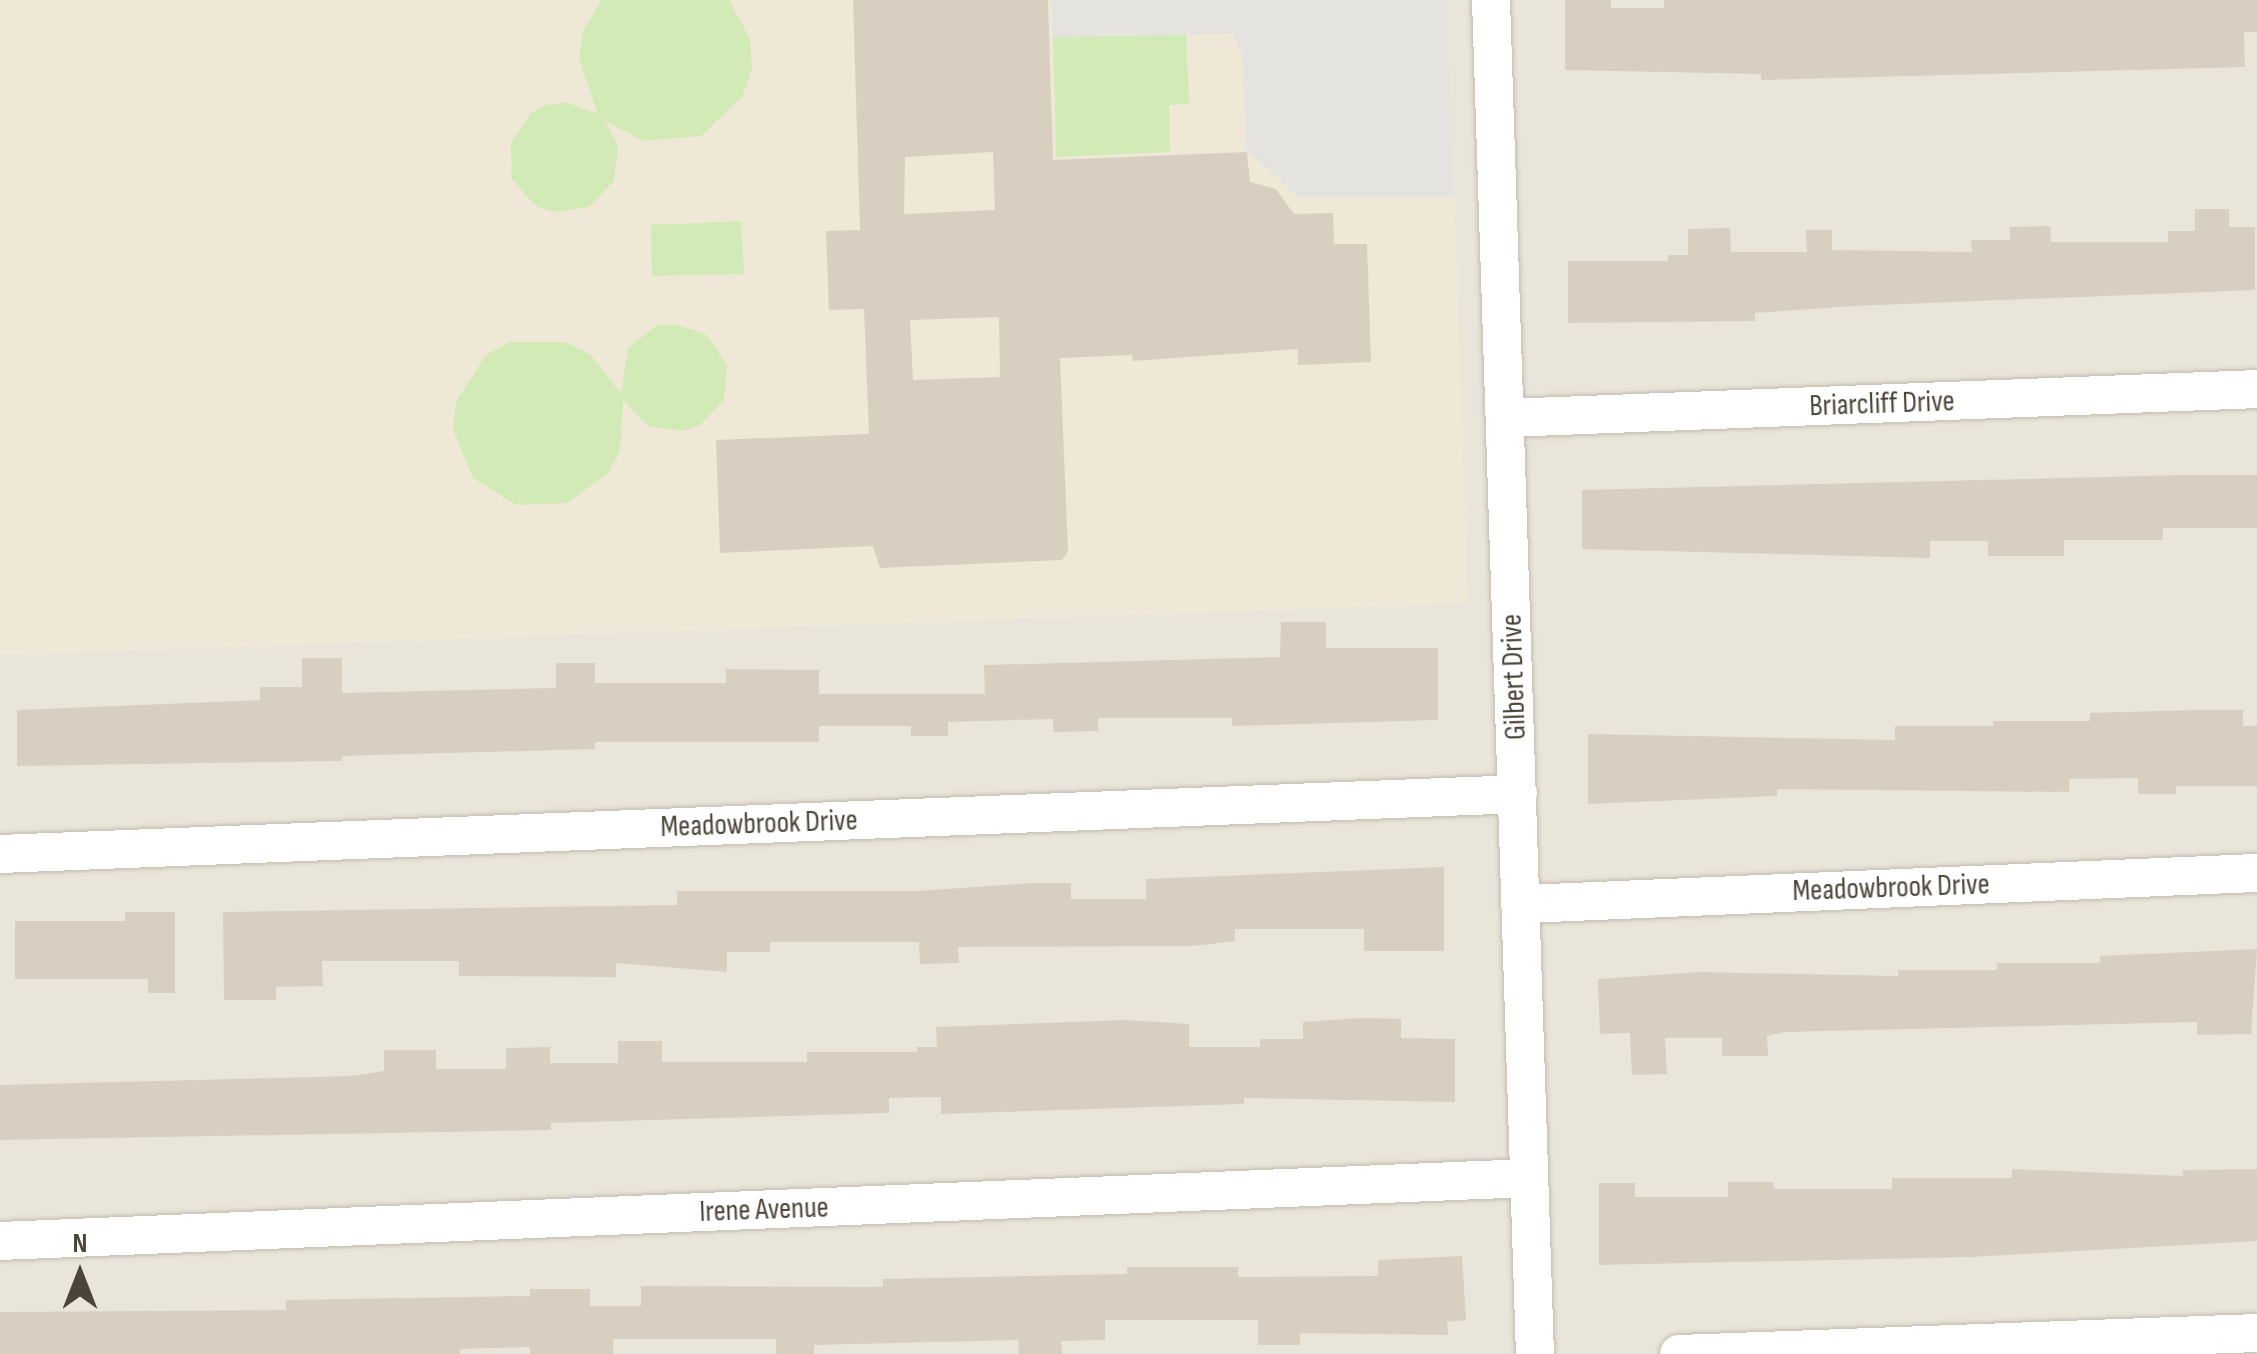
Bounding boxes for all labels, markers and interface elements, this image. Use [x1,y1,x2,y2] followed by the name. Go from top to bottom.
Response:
[1809,383,1955,425] street label: Briarcliff Drive
[1494,613,1534,741] street label: Gilbert Drive
[660,803,858,845] street label: Meadowbrook Drive
[1792,867,1990,909] street label: Meadowbrook Drive
[699,1190,829,1230] street label: Irene Avenue
[30,1224,130,1324] north arrow
[73,1227,87,1260] text: N

